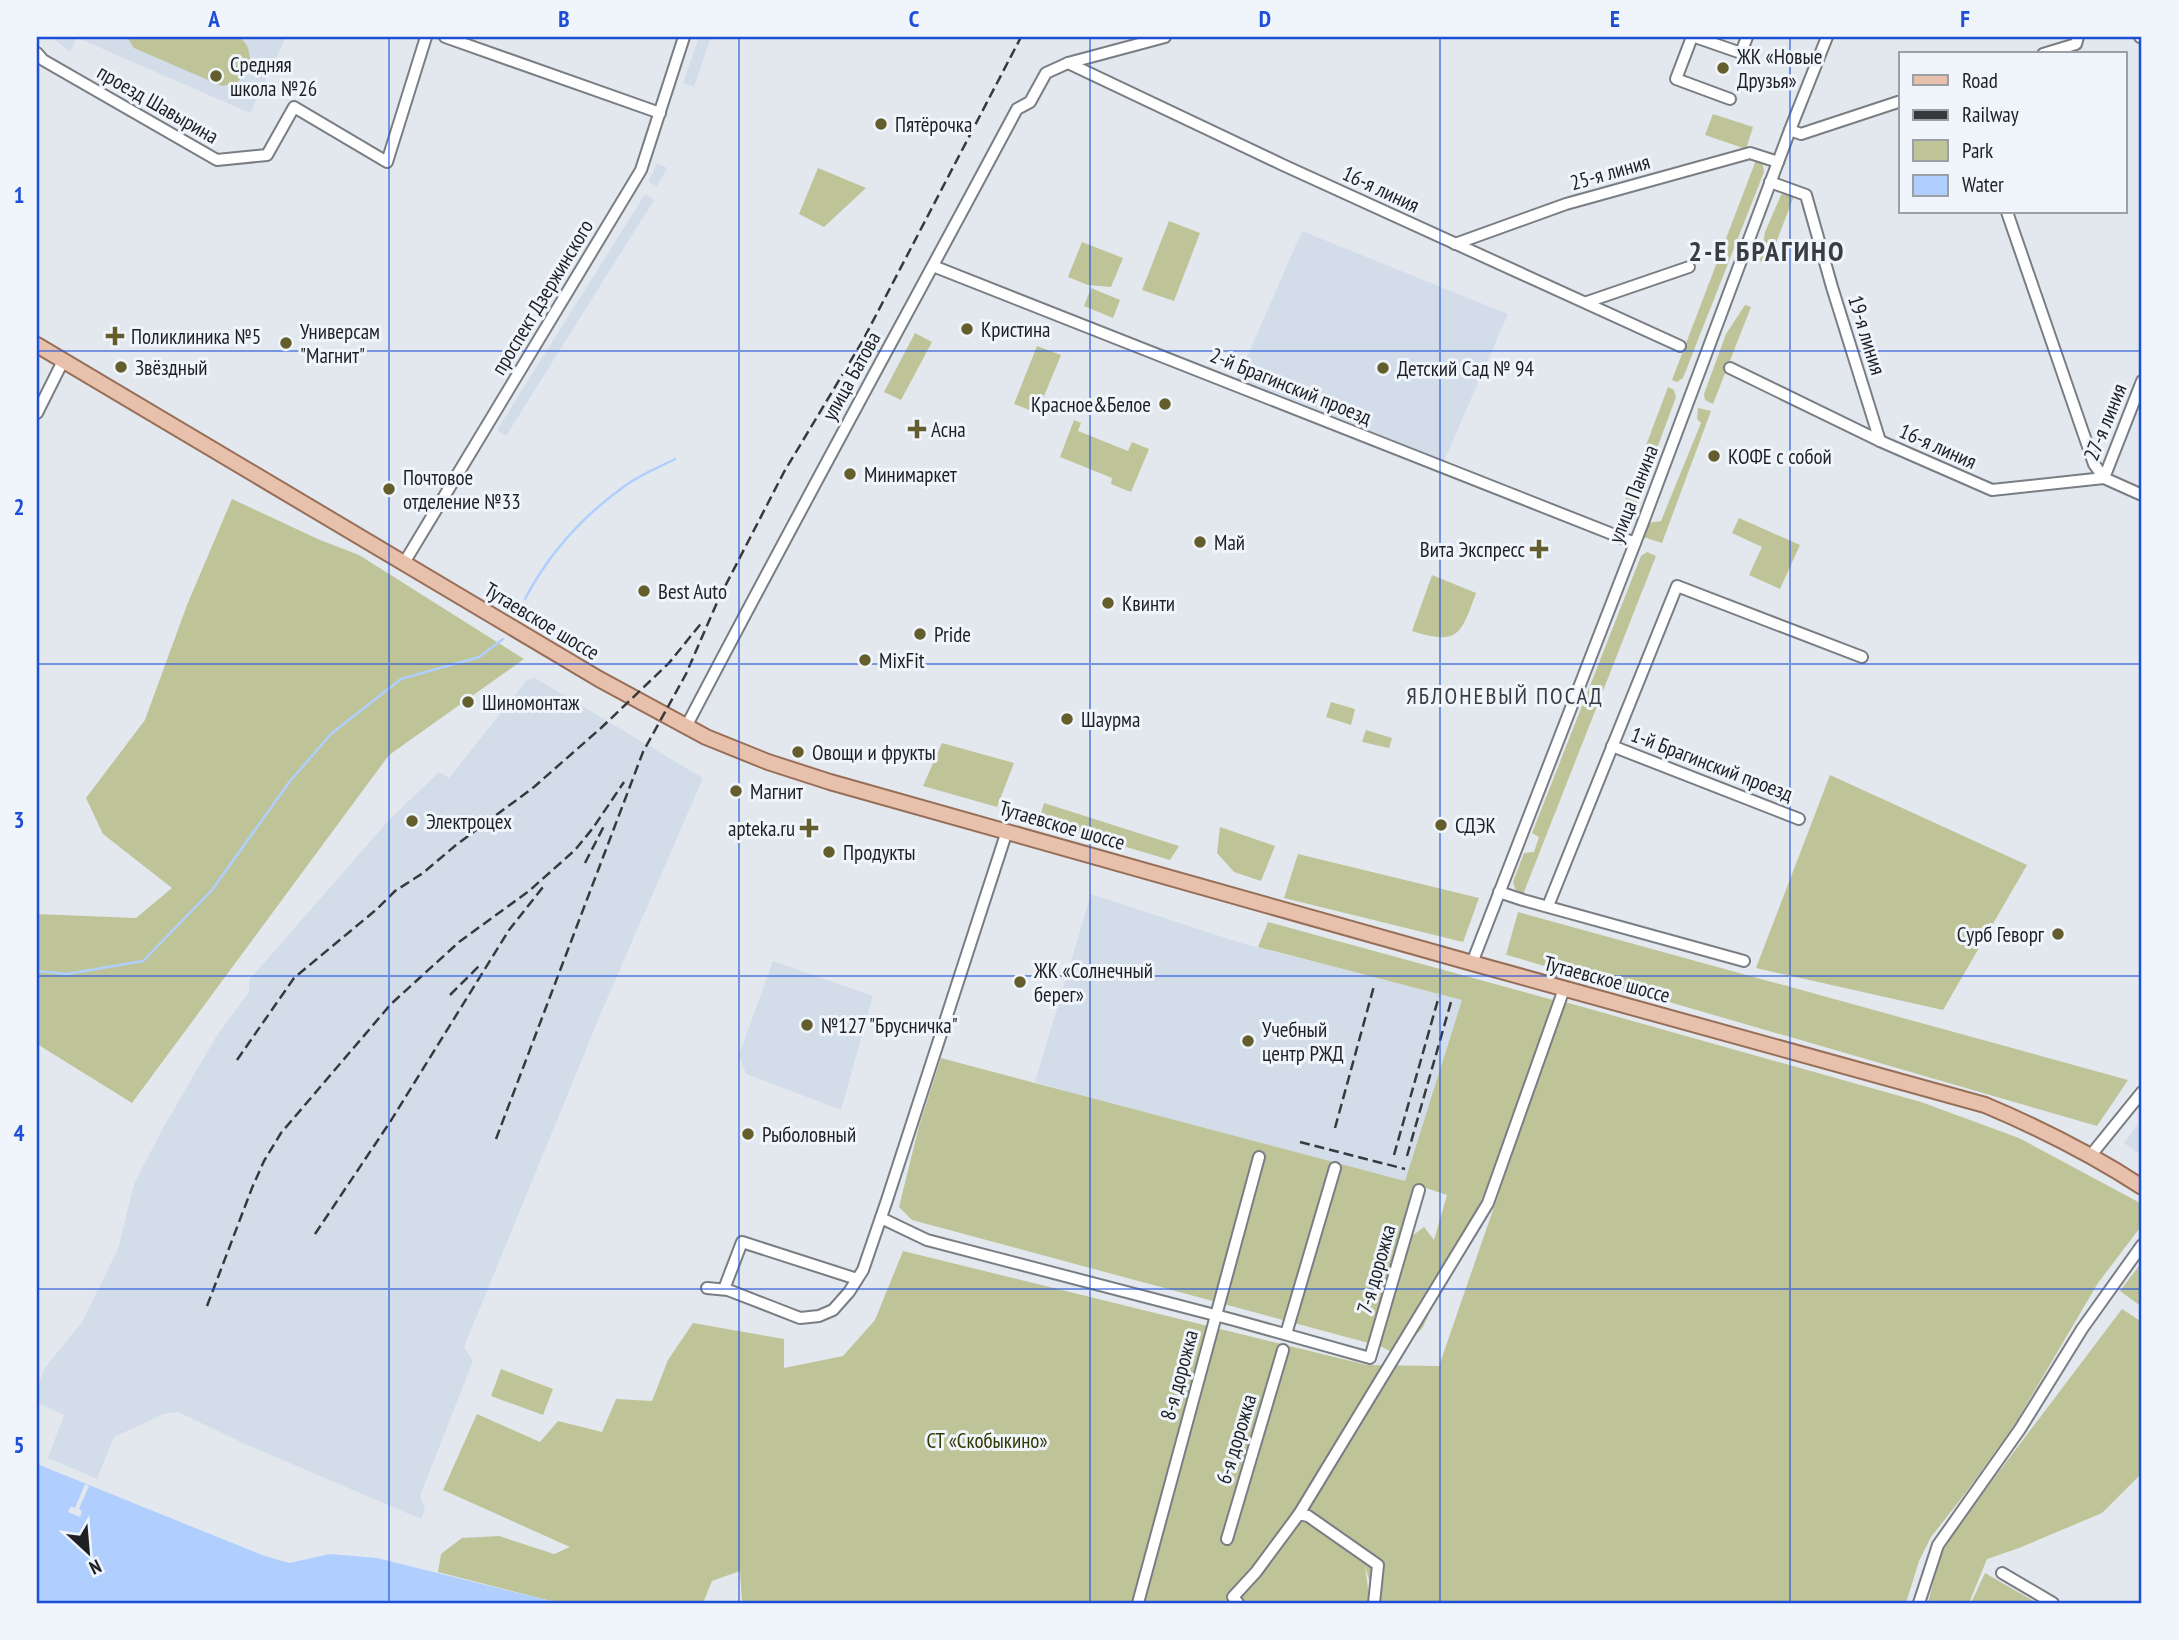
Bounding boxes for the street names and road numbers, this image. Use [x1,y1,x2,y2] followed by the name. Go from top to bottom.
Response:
[93,58,223,150] street label: проезд Шавырина
[1567,148,1653,196] street label: 25-я линия
[1338,159,1424,219] street label: 16-я линия
[485,214,599,380] street label: проспект Дзержинского
[1842,292,1892,378] street label: 19-я линия
[816,327,886,425] street label: улица Батова
[1206,341,1376,431] street label: 2-й Брагинский проезд
[2077,380,2133,464] street label: 27-я линия
[1895,417,1981,475] street label: 16-я линия
[1602,441,1664,547] street label: улица Панина
[480,576,604,666] street label: Тутаевское шоссе
[1627,721,1797,807] street label: 1-й Брагинский проезд
[996,794,1128,856] street label: Тутаевское шоссе
[1541,949,1673,1009] street label: Тутаевское шоссе
[1350,1221,1402,1317] street label: 7-я дорожка
[1154,1327,1204,1423] street label: 8-я дорожка
[1210,1391,1262,1487] street label: 6-я дорожка

